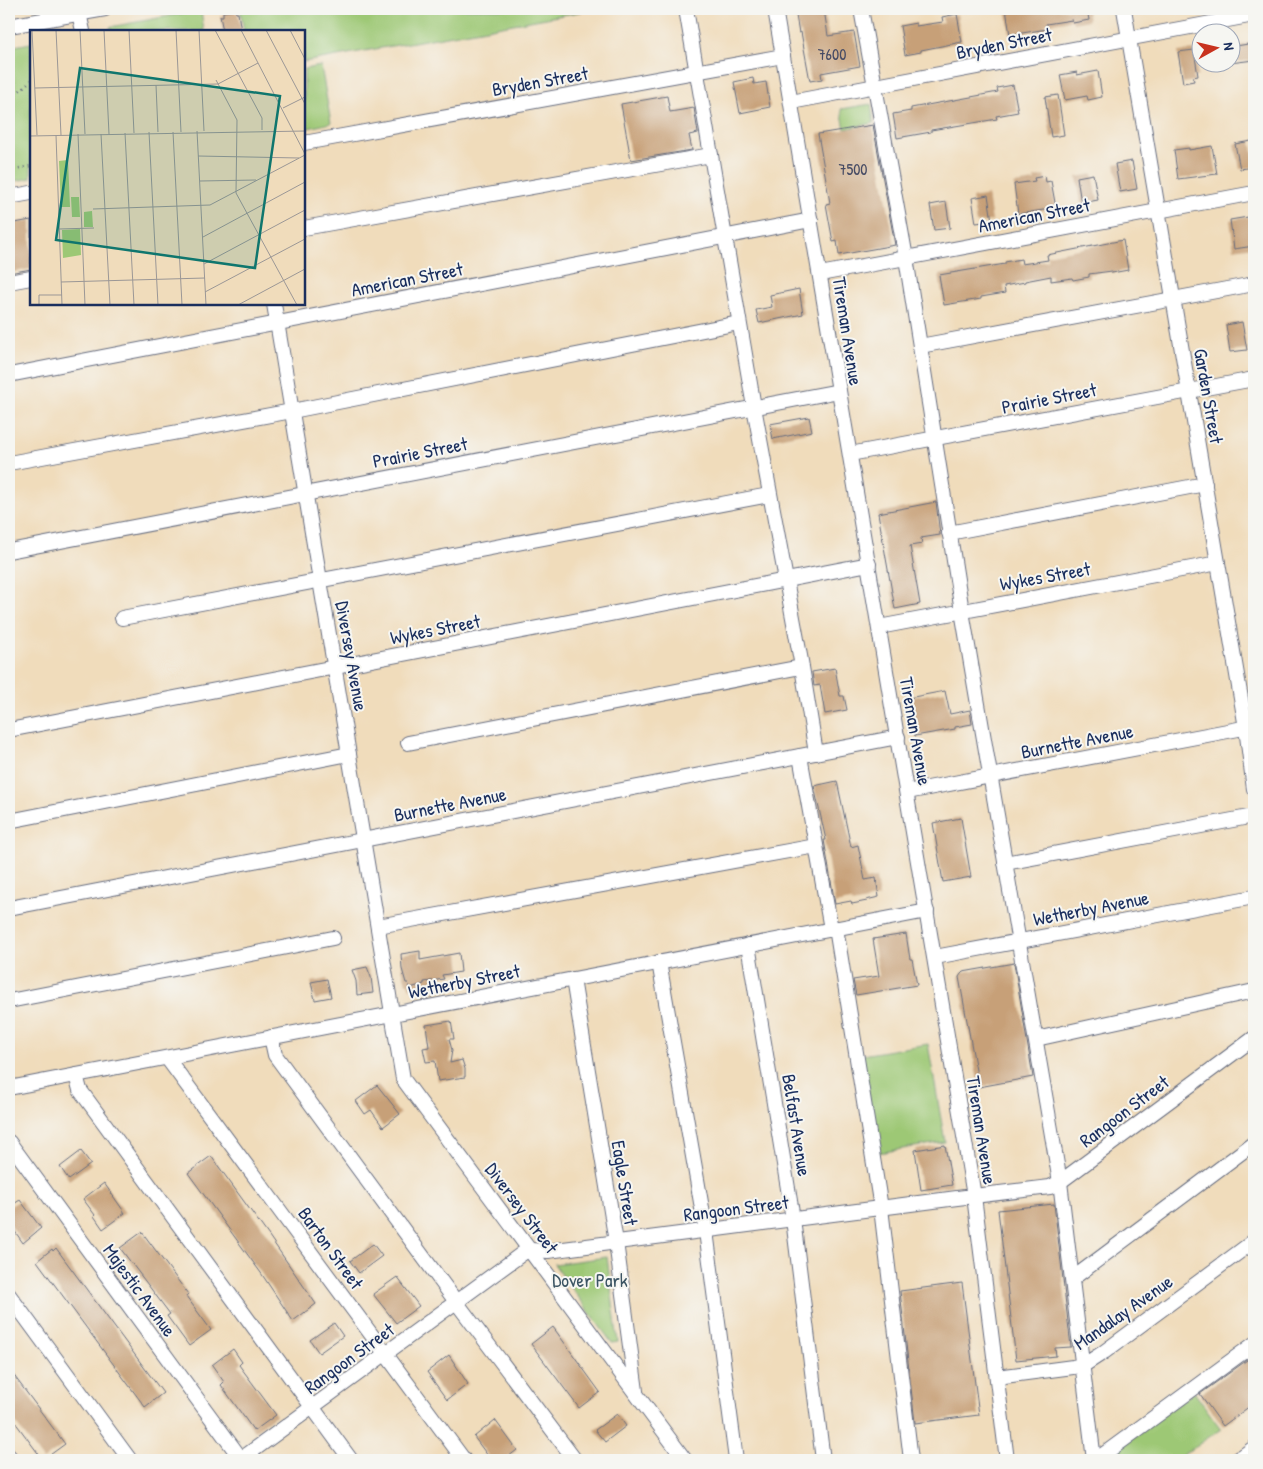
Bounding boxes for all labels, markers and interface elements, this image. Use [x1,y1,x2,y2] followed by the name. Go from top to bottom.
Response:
[954,21,1055,65] street label: Bryden Street
[1190,22,1240,72] north arrow
[30,30,305,305] inset map
[1219,41,1239,52] text: N
[818,43,846,65] house number: 7600
[490,60,591,102] street label: Bryden Street
[838,158,868,180] house number: 7500
[976,191,1093,239] street label: American Street
[349,255,466,303] street label: American Street
[827,275,869,388] street label: Tireman Avenue
[1188,346,1230,446] street label: Garden Street
[999,376,1099,420] street label: Prairie Street
[370,430,470,474] street label: Prairie Street
[998,555,1093,597] street label: Wykes Street
[330,599,375,713] street label: Diversey Avenue
[388,607,483,650] street label: Wykes Street
[894,675,938,788] street label: Tireman Avenue
[1019,717,1136,765] street label: Burnette Avenue
[392,780,509,828] street label: Burnette Avenue
[1031,884,1151,932] street label: Wetherby Avenue
[406,957,522,1005] street label: Wetherby Street
[1074,1069,1174,1153] street label: Rangoon Street
[776,1072,818,1178] street label: Belfast Avenue
[961,1074,1003,1187] street label: Tireman Avenue
[605,1139,645,1228] street label: Eagle Street
[479,1157,565,1259] street label: Diversey Street
[682,1189,790,1227] street label: Rangoon Street
[292,1202,370,1295] street label: Barton Street
[97,1238,183,1342] street label: Majestic Avenue
[552,1267,628,1293] park label: Dover Park
[1068,1268,1178,1356] street label: Mandalay Avenue
[299,1316,400,1400] street label: Rangoon Street

